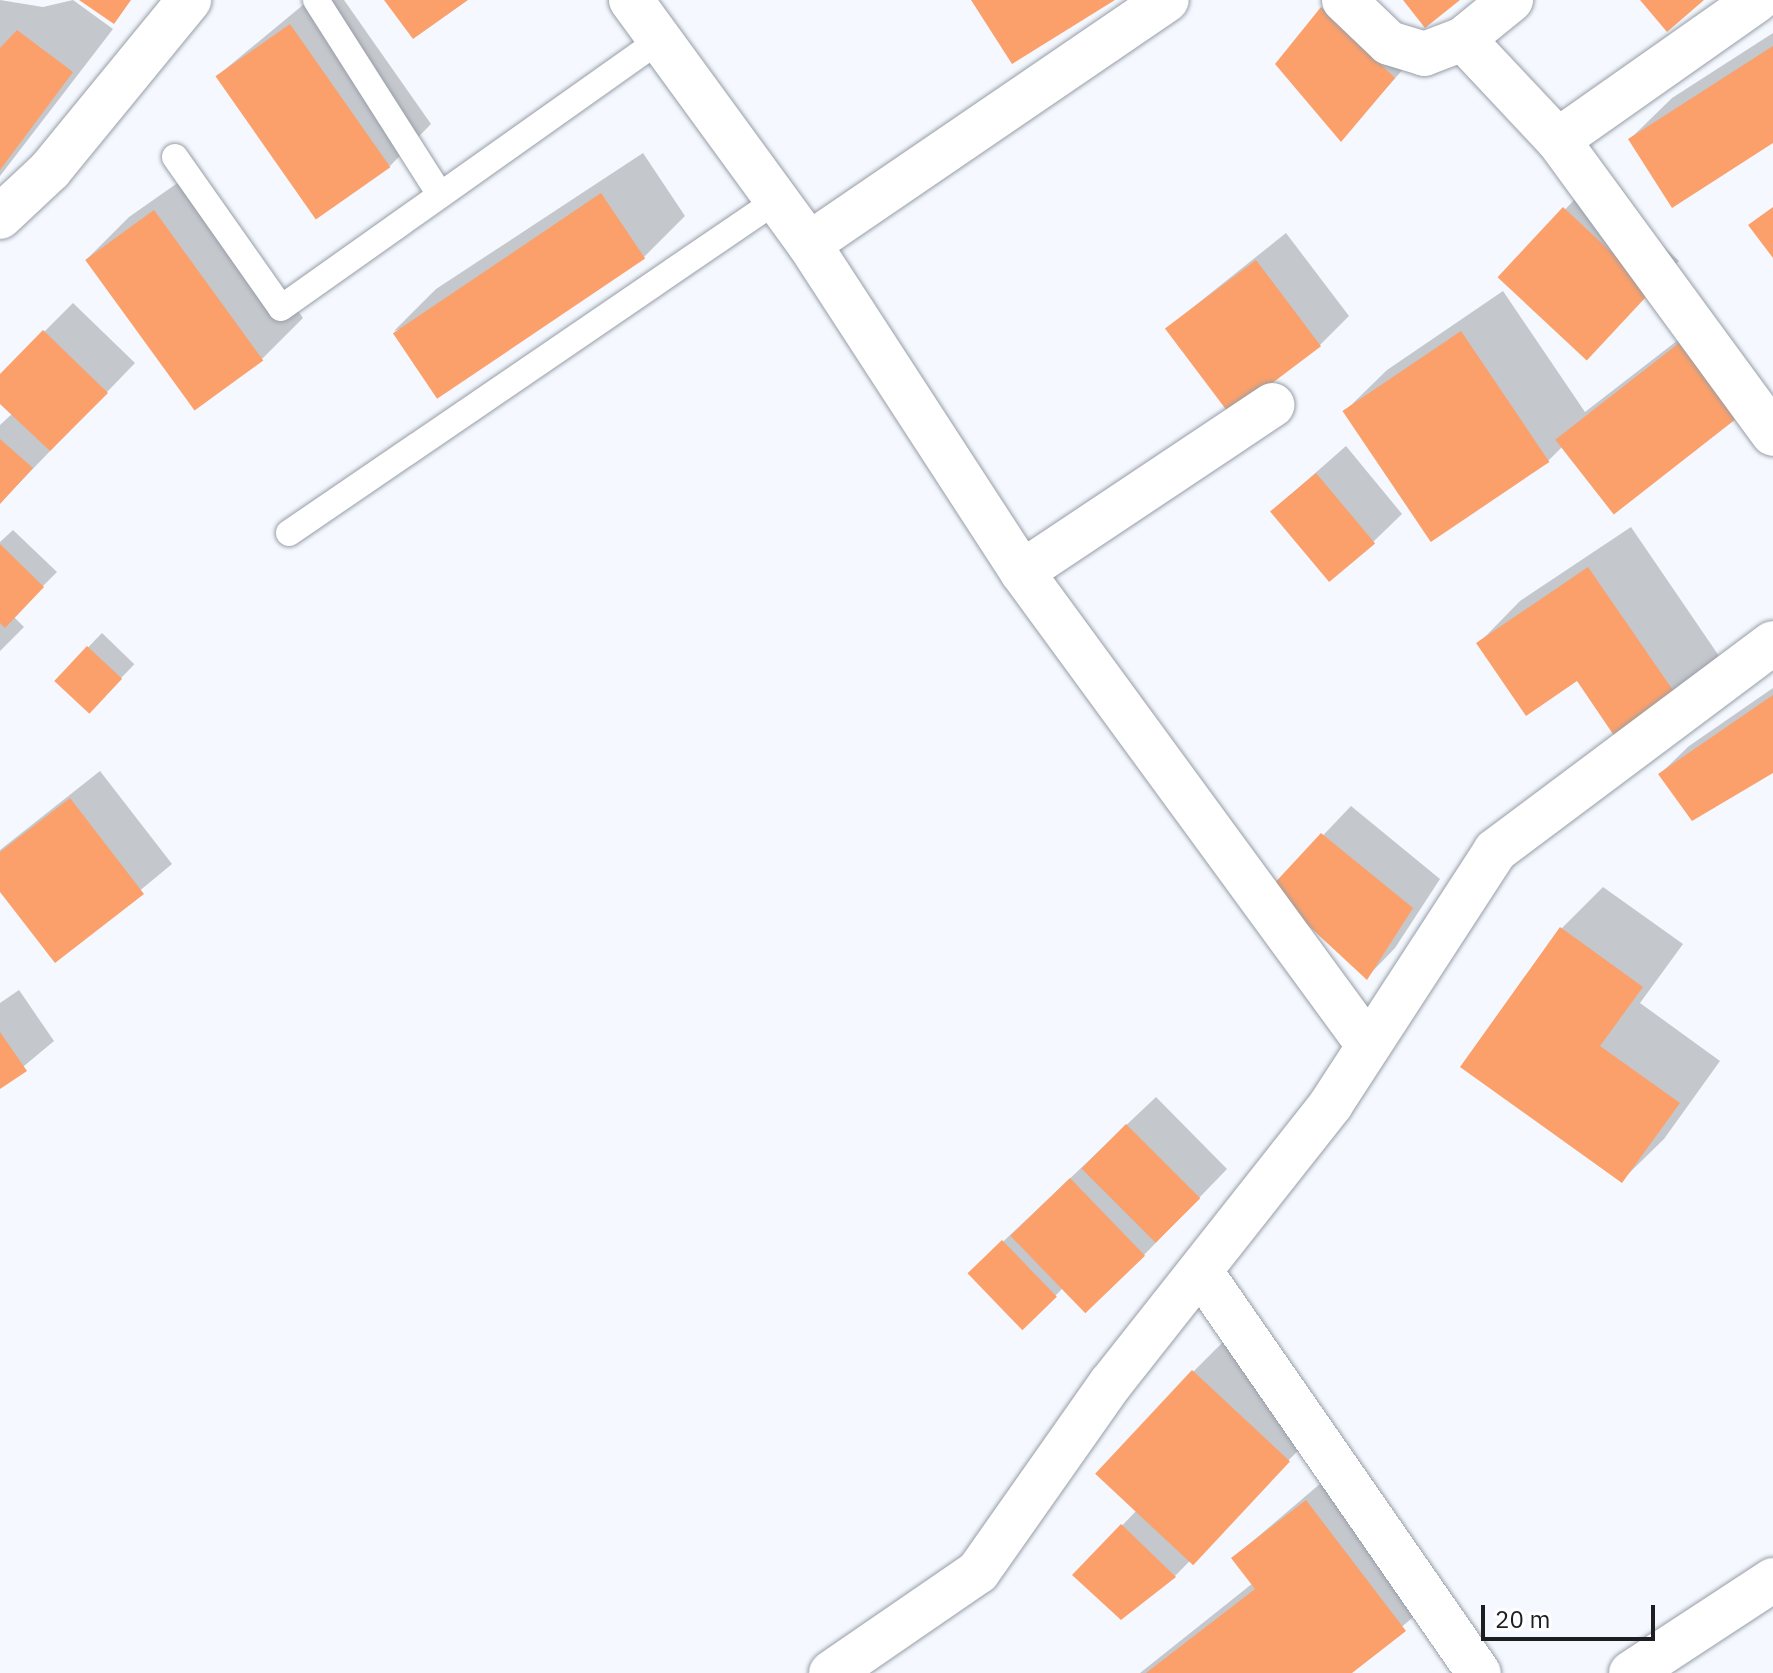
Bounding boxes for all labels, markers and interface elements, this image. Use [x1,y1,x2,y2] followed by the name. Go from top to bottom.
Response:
[1485,1589,1659,1639] scale bar
[1495,1603,1550,1635] text: 20 m

